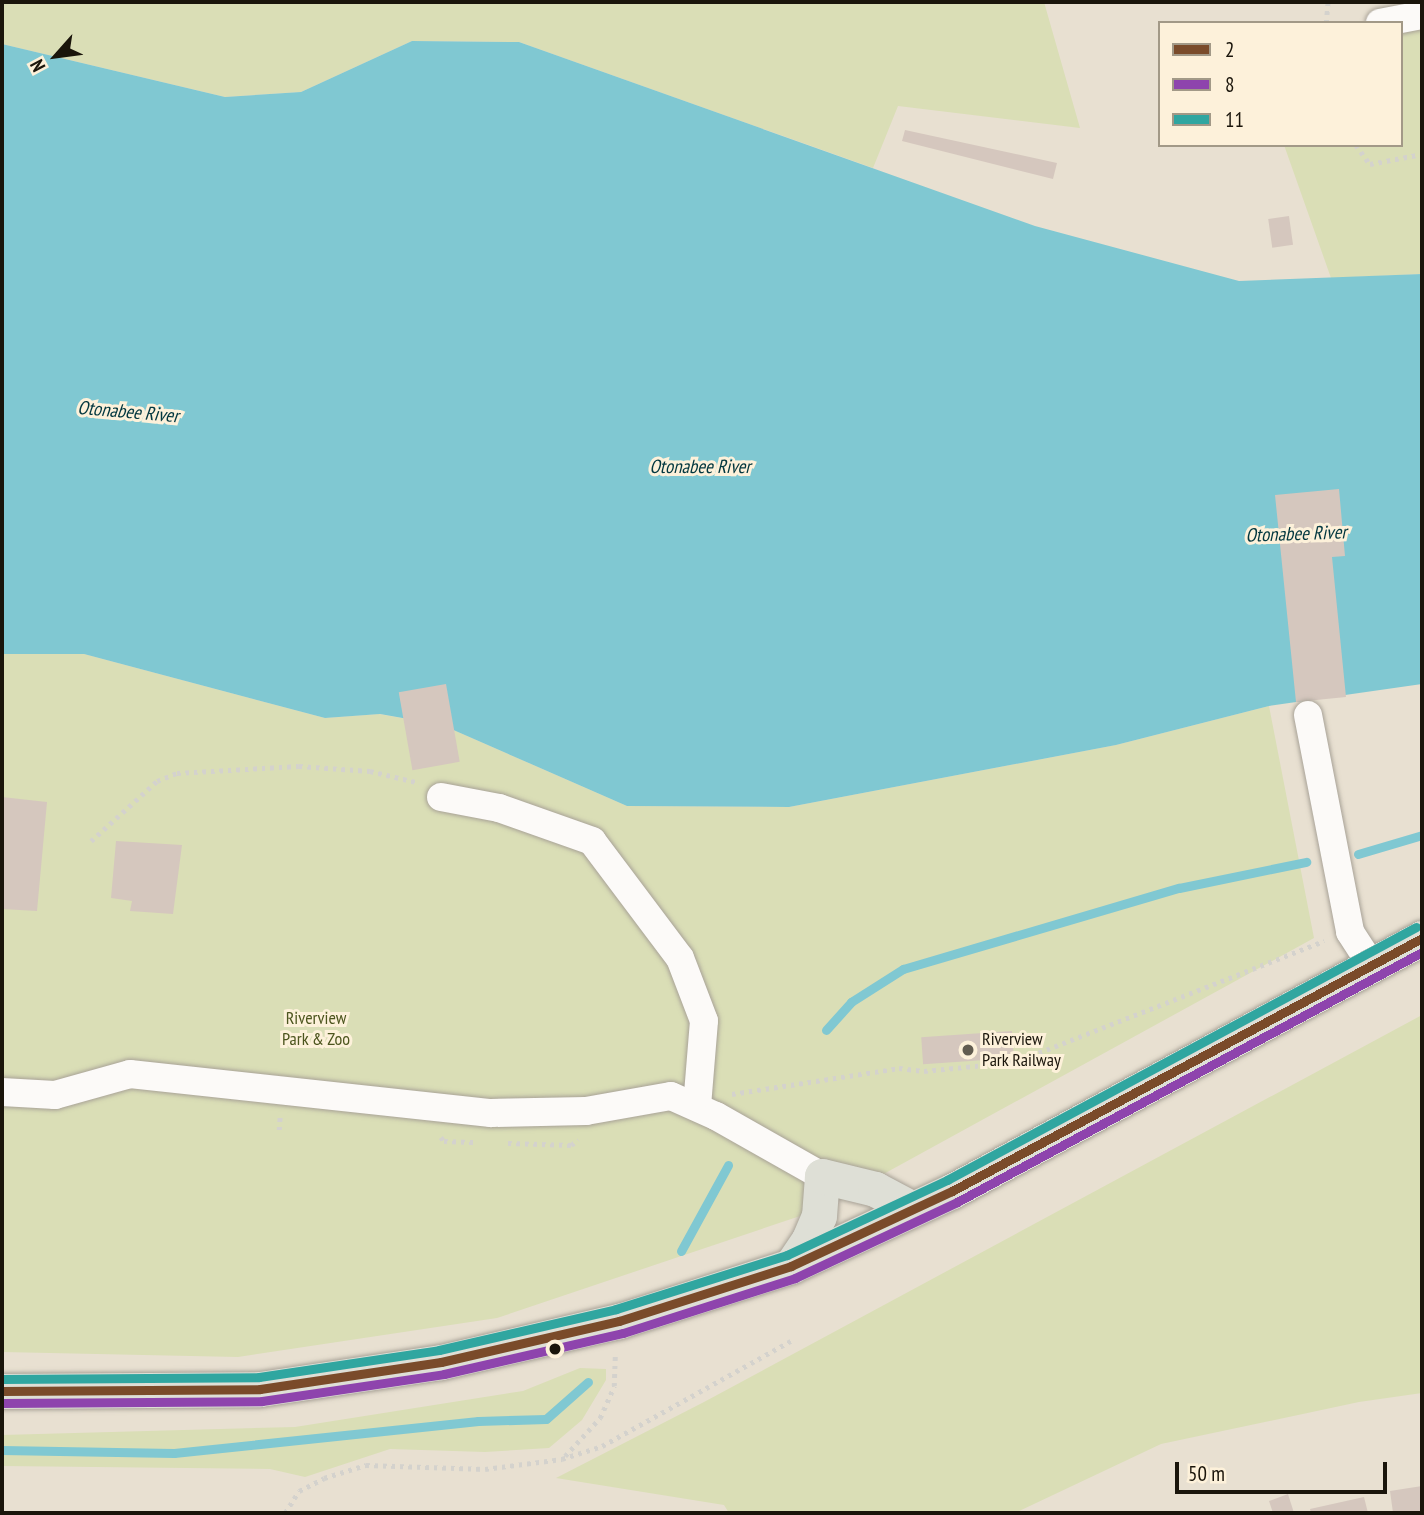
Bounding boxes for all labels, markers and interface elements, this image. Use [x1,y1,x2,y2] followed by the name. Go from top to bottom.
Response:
[21,21,91,91] north arrow
[1158,21,1403,147] legend
[1225,36,1234,63] text: 2
[24,56,50,76] text: N
[1225,71,1234,98] text: 8
[1225,106,1244,133] text: 11
[77,396,179,428] water label: Otonabee River
[649,456,751,478] water label: Otonabee River
[1245,521,1347,547] water label: Otonabee River
[282,1008,350,1050] park label: Riverview Park & Zoo
[982,1029,1061,1072] place label: Riverview Park Railway
[960,1042,976,1058] marker: Riverview Park Railway
[548,1342,562,1356] unlabelled marker
[1179,1448,1391,1492] scale bar
[1188,1460,1225,1487] text: 50 m

